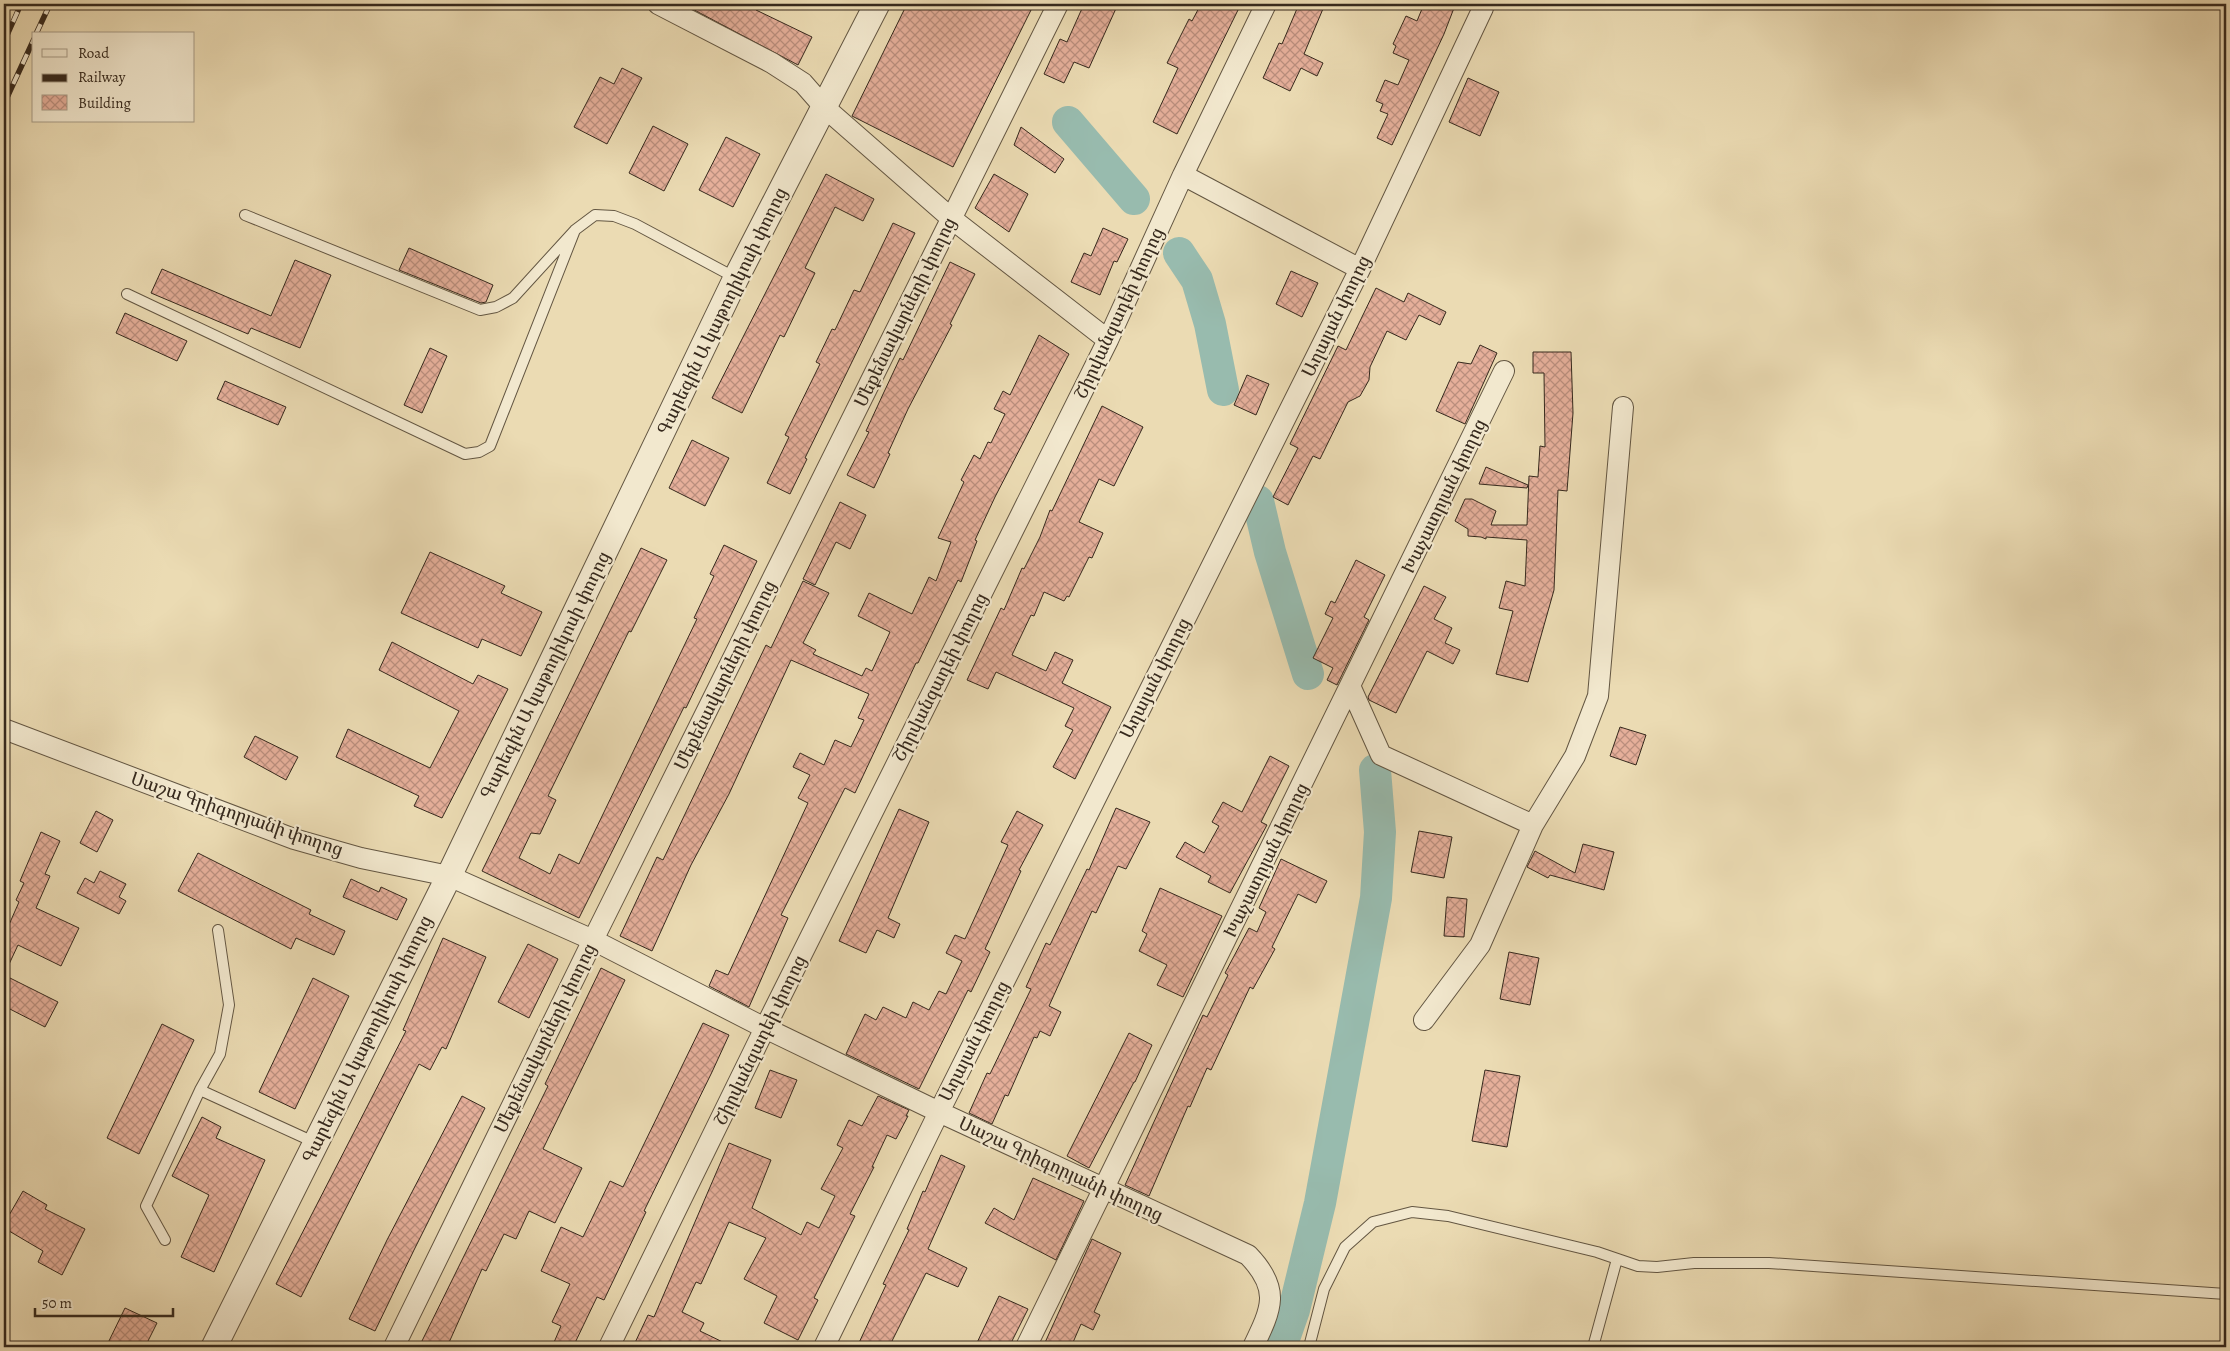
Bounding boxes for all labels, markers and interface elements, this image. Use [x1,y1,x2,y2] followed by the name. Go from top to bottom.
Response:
[32,32,195,122] legend
[78,43,110,63] text: Road
[78,67,126,87] text: Railway
[78,93,131,113] text: Building
[651,183,793,439] street label: Գարեգին Ա կաթողիկոսի փողոց
[849,213,961,411] street label: Մեքենավարների փողոց
[1069,223,1169,403] street label: Շիրվանզադեի փողոց
[1296,251,1376,381] street label: Աղայան փողոց
[1396,415,1492,577] street label: Խաչատրյան փողոց
[474,547,616,803] street label: Գարեգին Ա կաթողիկոսի փողոց
[669,576,781,774] street label: Մեքենավարների փողոց
[887,588,993,766] street label: Շիրվանզադեի փողոց
[1114,613,1196,743] street label: Աղայան փողոց
[128,766,346,862] street label: Սաշա Գրիգորյանի փողոց
[1218,779,1314,941] street label: Խաչատրյան փողոց
[296,911,438,1167] street label: Գարեգին Ա կաթողիկոսի փողոց
[489,939,601,1137] street label: Մեքենավարների փողոց
[708,951,812,1129] street label: Շիրվանզադեի փողոց
[933,976,1015,1106] street label: Աղայան փողոց
[955,1111,1167,1227] street label: Սաշա Գրիգորյանի փողոց
[35,1286,172,1318] scale bar
[42,1293,72,1313] text: 50 m

